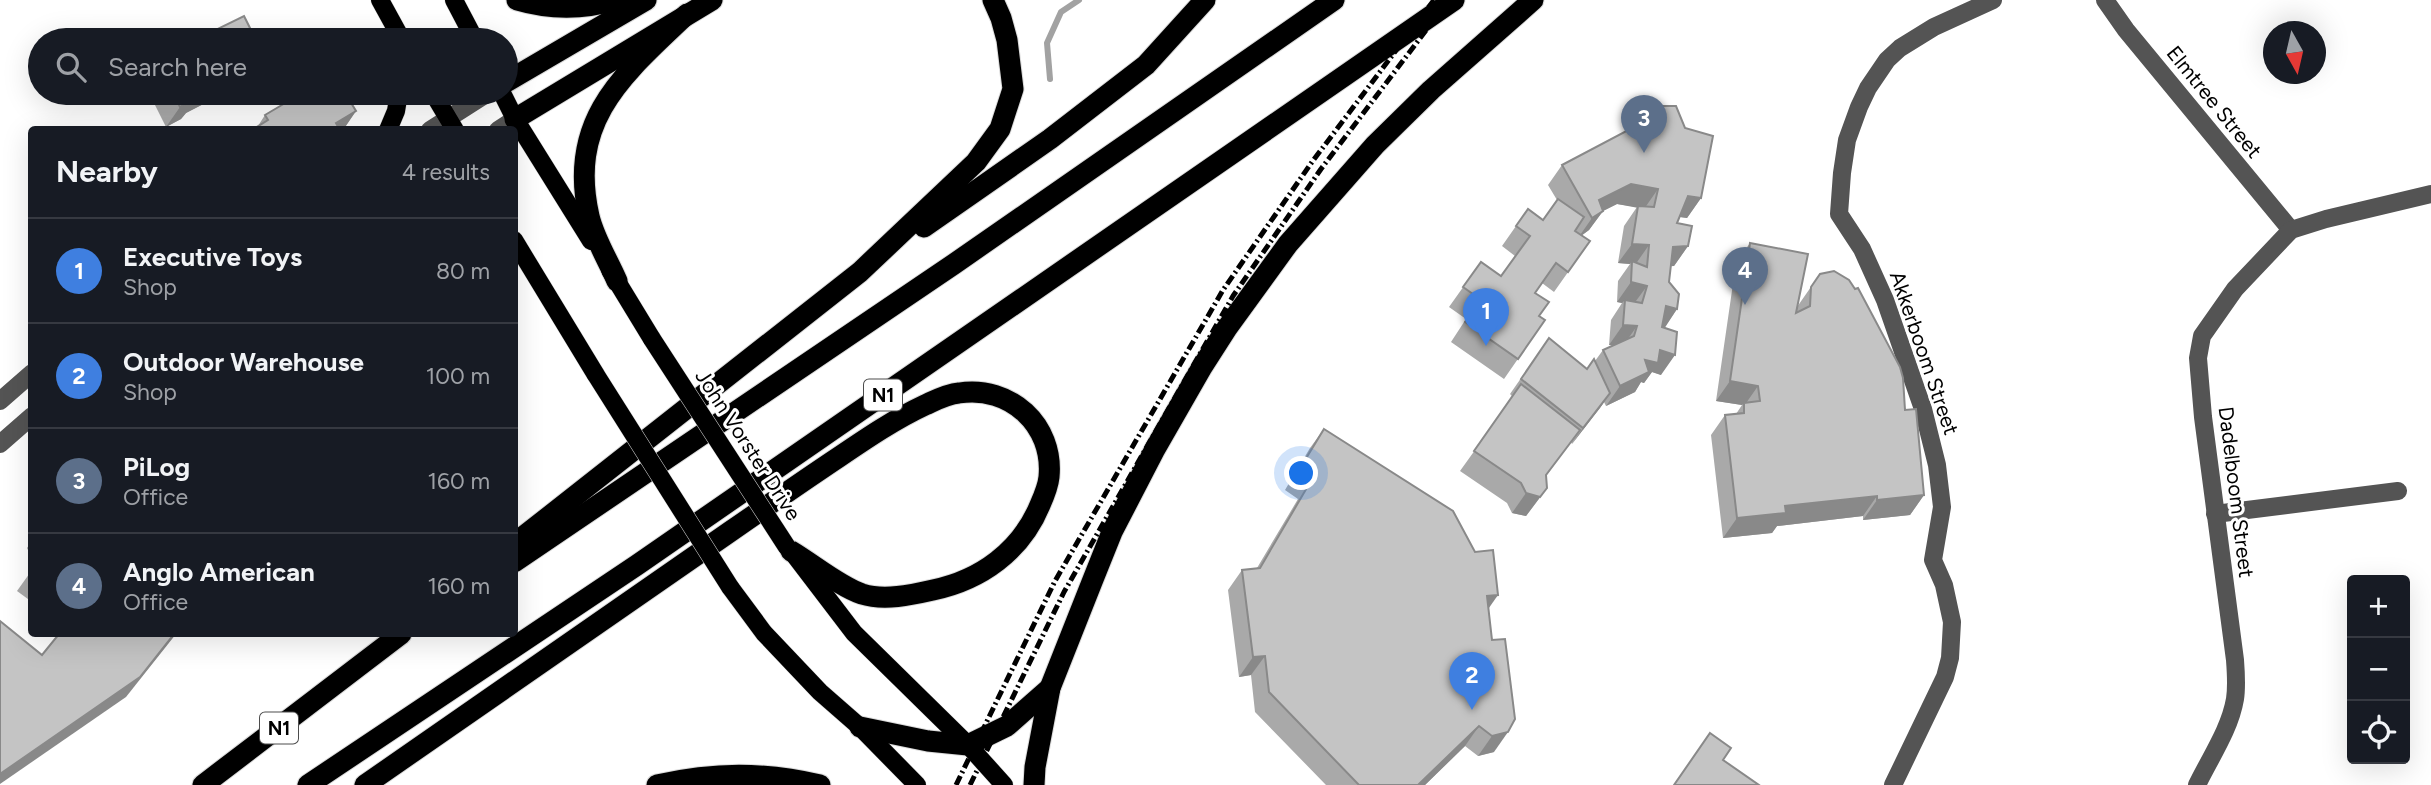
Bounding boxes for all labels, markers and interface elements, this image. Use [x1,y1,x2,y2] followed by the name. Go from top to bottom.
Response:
[2263,21,2326,84] north arrow
[28,28,518,105] search box
[2162,41,2267,163] street label: Elmtree Street
[52,48,90,86] icon: search
[108,51,247,83] text: Search here
[1621,95,1667,153] pin: 3
[56,153,158,190] text: Nearby
[402,158,490,186] text: 4 results
[123,241,302,273] text: Executive Toys
[1722,247,1768,305] pin: 4
[74,257,84,285] text: 1
[436,257,490,285] text: 80 m
[1885,268,1964,438] street label: Akkerboom Street
[123,273,177,301] text: Shop
[1463,288,1509,346] pin: 1
[123,346,364,378] text: Outdoor Warehouse
[72,362,86,390] text: 2
[426,362,490,390] text: 100 m
[690,365,806,525] street label: John Vorster Drive
[123,378,177,406] text: Shop
[864,380,902,410] road number: N1
[2214,405,2259,579] street label: Dadelboom Street
[123,451,190,483] text: PiLog
[1284,456,1318,490] your location
[73,467,85,495] text: 3
[427,467,490,495] text: 160 m
[123,483,188,511] text: Office
[123,556,315,588] text: Anglo American
[72,572,86,600] text: 4
[427,572,490,600] text: 160 m
[2347,575,2410,764] map controls
[2347,575,2410,638] button: +
[123,588,188,616] text: Office
[2347,638,2410,701] button: −
[1449,652,1495,710] pin: 2
[2347,701,2410,764] button: locate
[260,712,298,744] road number: N1

